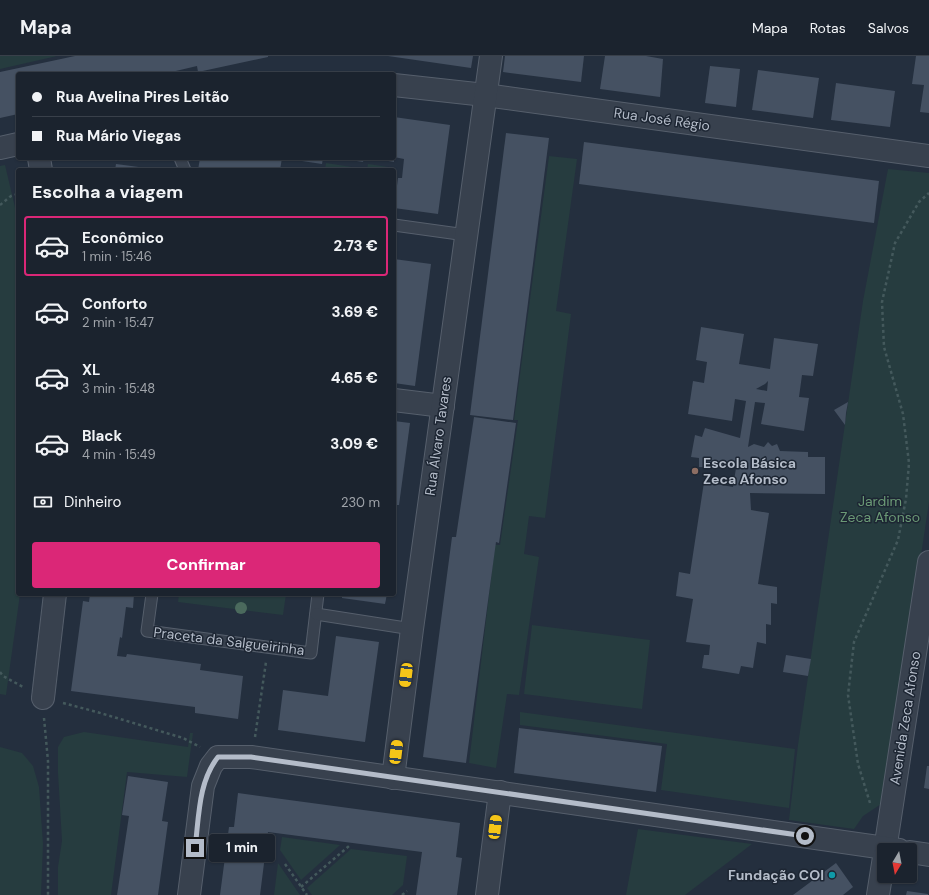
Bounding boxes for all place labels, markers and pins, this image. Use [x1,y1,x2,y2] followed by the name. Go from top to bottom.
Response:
[703,454,796,488] place label: Escola Básica Zeca Afonso
[690,466,700,476] marker: Escola Básica Zeca Afonso
[728,866,824,884] place label: Fundação COI
[827,870,837,880] marker: Fundação COI

